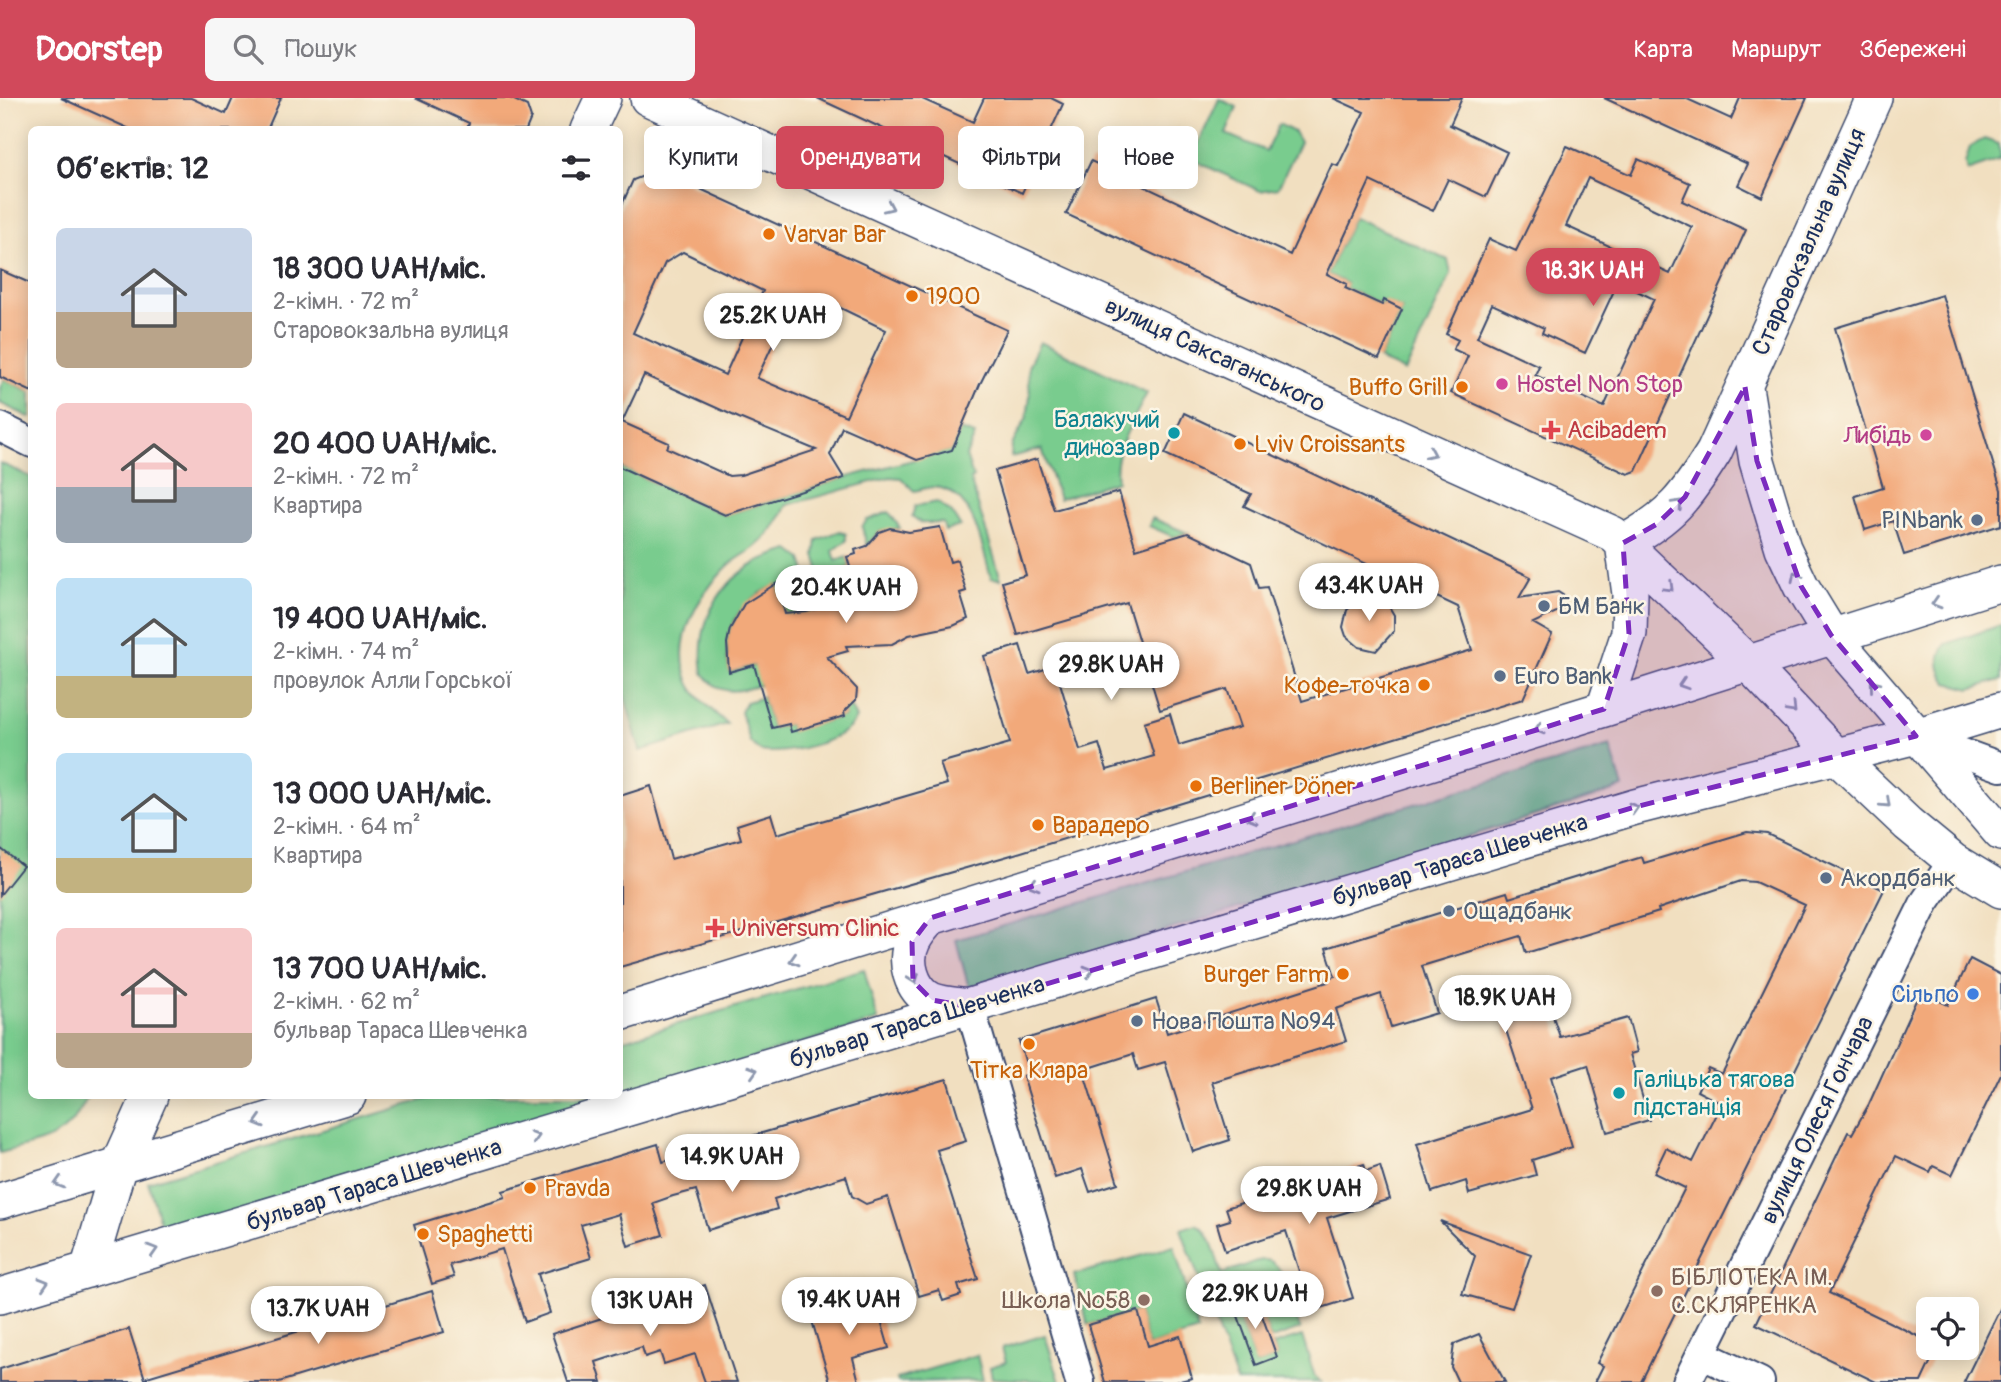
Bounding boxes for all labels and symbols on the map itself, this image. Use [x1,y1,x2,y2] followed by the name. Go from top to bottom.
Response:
[1746,124,1872,360] street label: Старовокзальна вулиця
[881,199,894,213] one-way arrow
[783,220,887,249] place label: Varvar Bar
[761,226,777,242] marker: Varvar Bar
[1513,248,1673,308] pin: 18.3K UAH
[926,282,981,311] place label: 1900
[904,288,920,304] marker: 1900
[1100,291,1330,419] street label: вулиця Саксаганського
[693,294,853,353] pin: 25.2K UAH
[1516,370,1683,399] place label: Hostel Non Stop
[1348,373,1448,402] place label: Buffo Grill
[1494,376,1510,392] marker: Hostel Non Stop
[1454,379,1470,395] marker: Buffo Grill
[1054,405,1160,462] place label: Балакучий динозавр
[1567,416,1667,445] place label: Acibadem
[1541,420,1561,440] marker: Acibadem
[1842,421,1912,450] place label: Либідь
[1166,425,1182,441] marker: Балакучий динозавр
[1918,427,1934,443] marker: Либідь
[1254,430,1405,459] place label: Lviv Croissants
[1232,436,1248,452] marker: Lviv Croissants
[1423,445,1436,459] one-way arrow
[1670,499,1683,512] one-way arrow
[1881,506,1963,535] place label: PINbank
[1969,512,1985,528] marker: PINbank
[1289,564,1449,623] pin: 43.4K UAH
[766,566,926,625] pin: 20.4K UAH
[1791,571,1805,583] one-way arrow
[1661,578,1674,591] one-way arrow
[1558,592,1645,621] place label: БМ Банк
[1930,594,1942,609] one-way arrow
[1536,598,1552,614] marker: БМ Банк
[1031,642,1191,702] pin: 29.8K UAH
[1514,662,1612,691] place label: Euro Bank
[1492,668,1508,684] marker: Euro Bank
[1284,671,1410,700] place label: Кофе-точка
[1678,675,1690,690] one-way arrow
[1416,677,1432,693] marker: Кофе-точка
[1870,681,1882,694] one-way arrow
[1784,701,1797,714] one-way arrow
[1534,721,1546,736] one-way arrow
[1210,772,1356,801] place label: Berliner Döner
[1188,778,1204,794] marker: Berliner Döner
[1878,794,1891,807] one-way arrow
[1628,801,1640,816] one-way arrow
[1329,807,1591,913] street label: бульвар Тараса Шевченка
[1246,810,1258,825] one-way arrow
[1052,811,1150,840] place label: Варадеро
[1030,817,1046,833] marker: Варадеро
[1840,864,1956,893] place label: Акордбанк
[1818,870,1834,886] marker: Акордбанк
[1029,877,1041,892] one-way arrow
[1463,897,1573,926] place label: Ощадбанк
[1441,903,1457,919] marker: Ощадбанк
[731,914,899,943] place label: Universum Clinic
[705,918,725,938] marker: Universum Clinic
[789,951,801,966] one-way arrow
[1203,960,1329,989] place label: Burger Farm
[1082,965,1094,980] one-way arrow
[1335,966,1351,982] marker: Burger Farm
[786,969,1048,1075] street label: бульвар Тараса Шевченка
[906,972,920,984] one-way arrow
[1425,976,1585,1035] pin: 18.9K UAH
[1891,980,1959,1009] place label: Сільпо
[1965,986,1981,1002] marker: Сільпо
[1151,1007,1335,1036] place label: Нова Пошта №94
[1754,1011,1880,1229] street label: вулиця Олеся Гончара
[1129,1013,1145,1029] marker: Нова Пошта №94
[1021,1036,1037,1052] marker: Тітка Клара
[970,1056,1088,1085] place label: Тітка Клара
[747,1065,759,1080] one-way arrow
[1633,1065,1795,1122] place label: Галiцька тягова пiдстанцiя
[1611,1085,1627,1101] marker: Галiцька тягова пiдстанцiя
[253,1114,265,1129] one-way arrow
[529,1130,541,1145] one-way arrow
[243,1132,505,1238] street label: бульвар Тараса Шевченка
[652,1134,812,1194] pin: 14.9K UAH
[1229,1166,1389,1226] pin: 29.8K UAH
[54,1174,66,1189] one-way arrow
[544,1174,610,1203] place label: Pravda
[522,1180,538,1196] marker: Pravda
[437,1220,533,1249] place label: Spaghetti
[415,1226,431,1242] marker: Spaghetti
[147,1244,159,1259] one-way arrow
[1671,1263,1833,1320] place label: БІБЛІОТЕКА ІМ. С.СКЛЯРЕНКА
[1175,1272,1335,1331] pin: 22.9K UAH
[38,1277,50,1292] one-way arrow
[585,1278,715,1338] pin: 13K UAH
[769,1278,929,1337] pin: 19.4K UAH
[1649,1283,1665,1299] marker: БІБЛІОТЕКА ІМ. С.СКЛЯРЕНКА
[238,1286,398,1346] pin: 13.7K UAH
[1002,1286,1130,1315] place label: Школа №58
[1136,1292,1152,1308] marker: Школа №58

